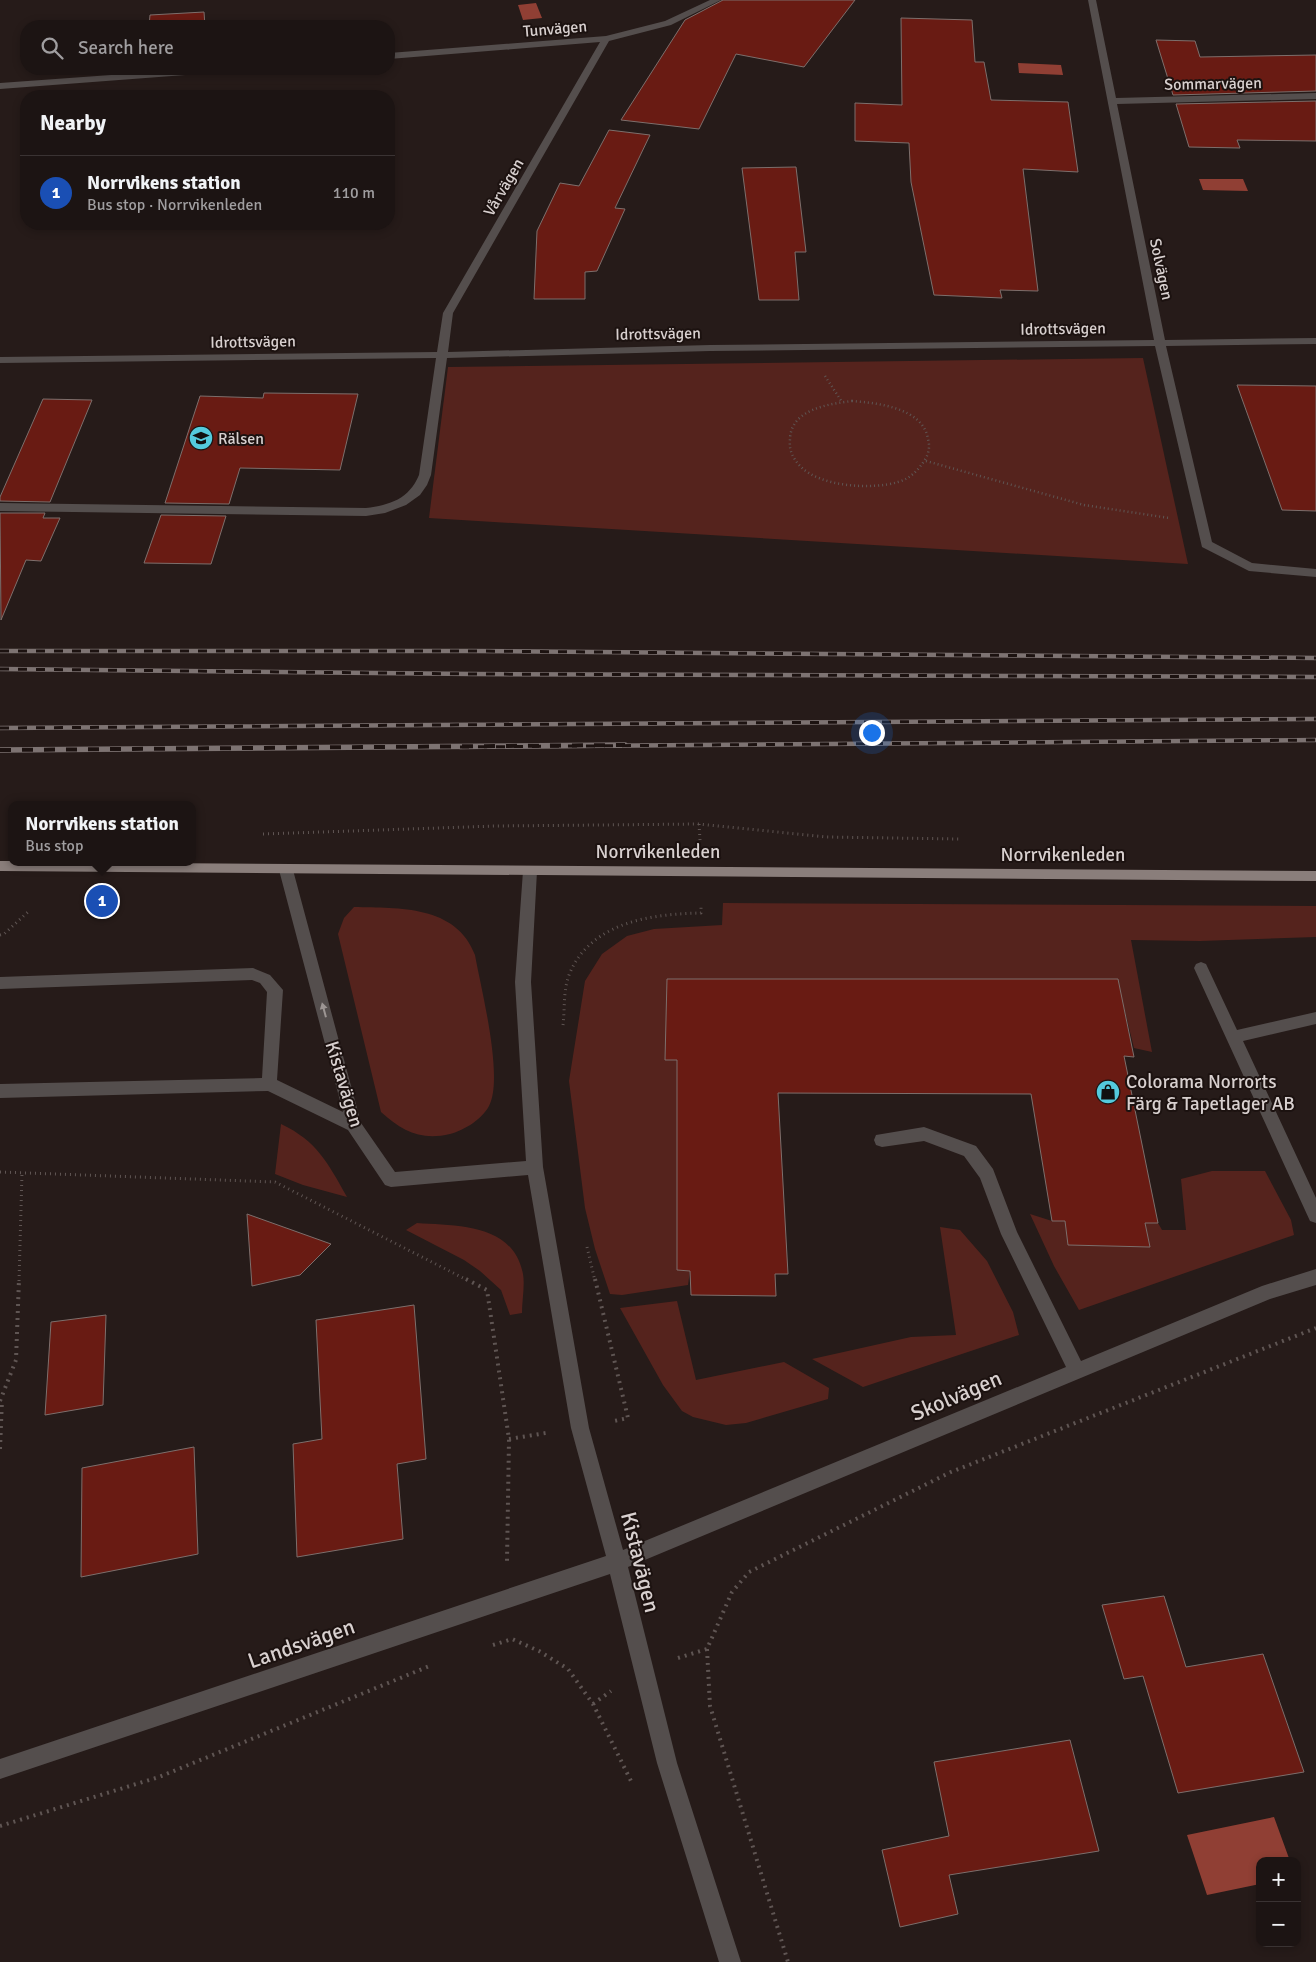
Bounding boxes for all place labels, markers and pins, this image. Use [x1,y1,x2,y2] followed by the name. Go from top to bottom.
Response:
[188,425,214,451] school or university icon: Rälsen
[218,429,264,449] place label: Rälsen
[86,882,118,920] pin: 1
[1126,1070,1295,1116] place label: Colorama Norrorts Färg & Tapetlager AB
[1095,1079,1121,1105] shop icon: Colorama Norrorts Färg & Tapetlager AB

